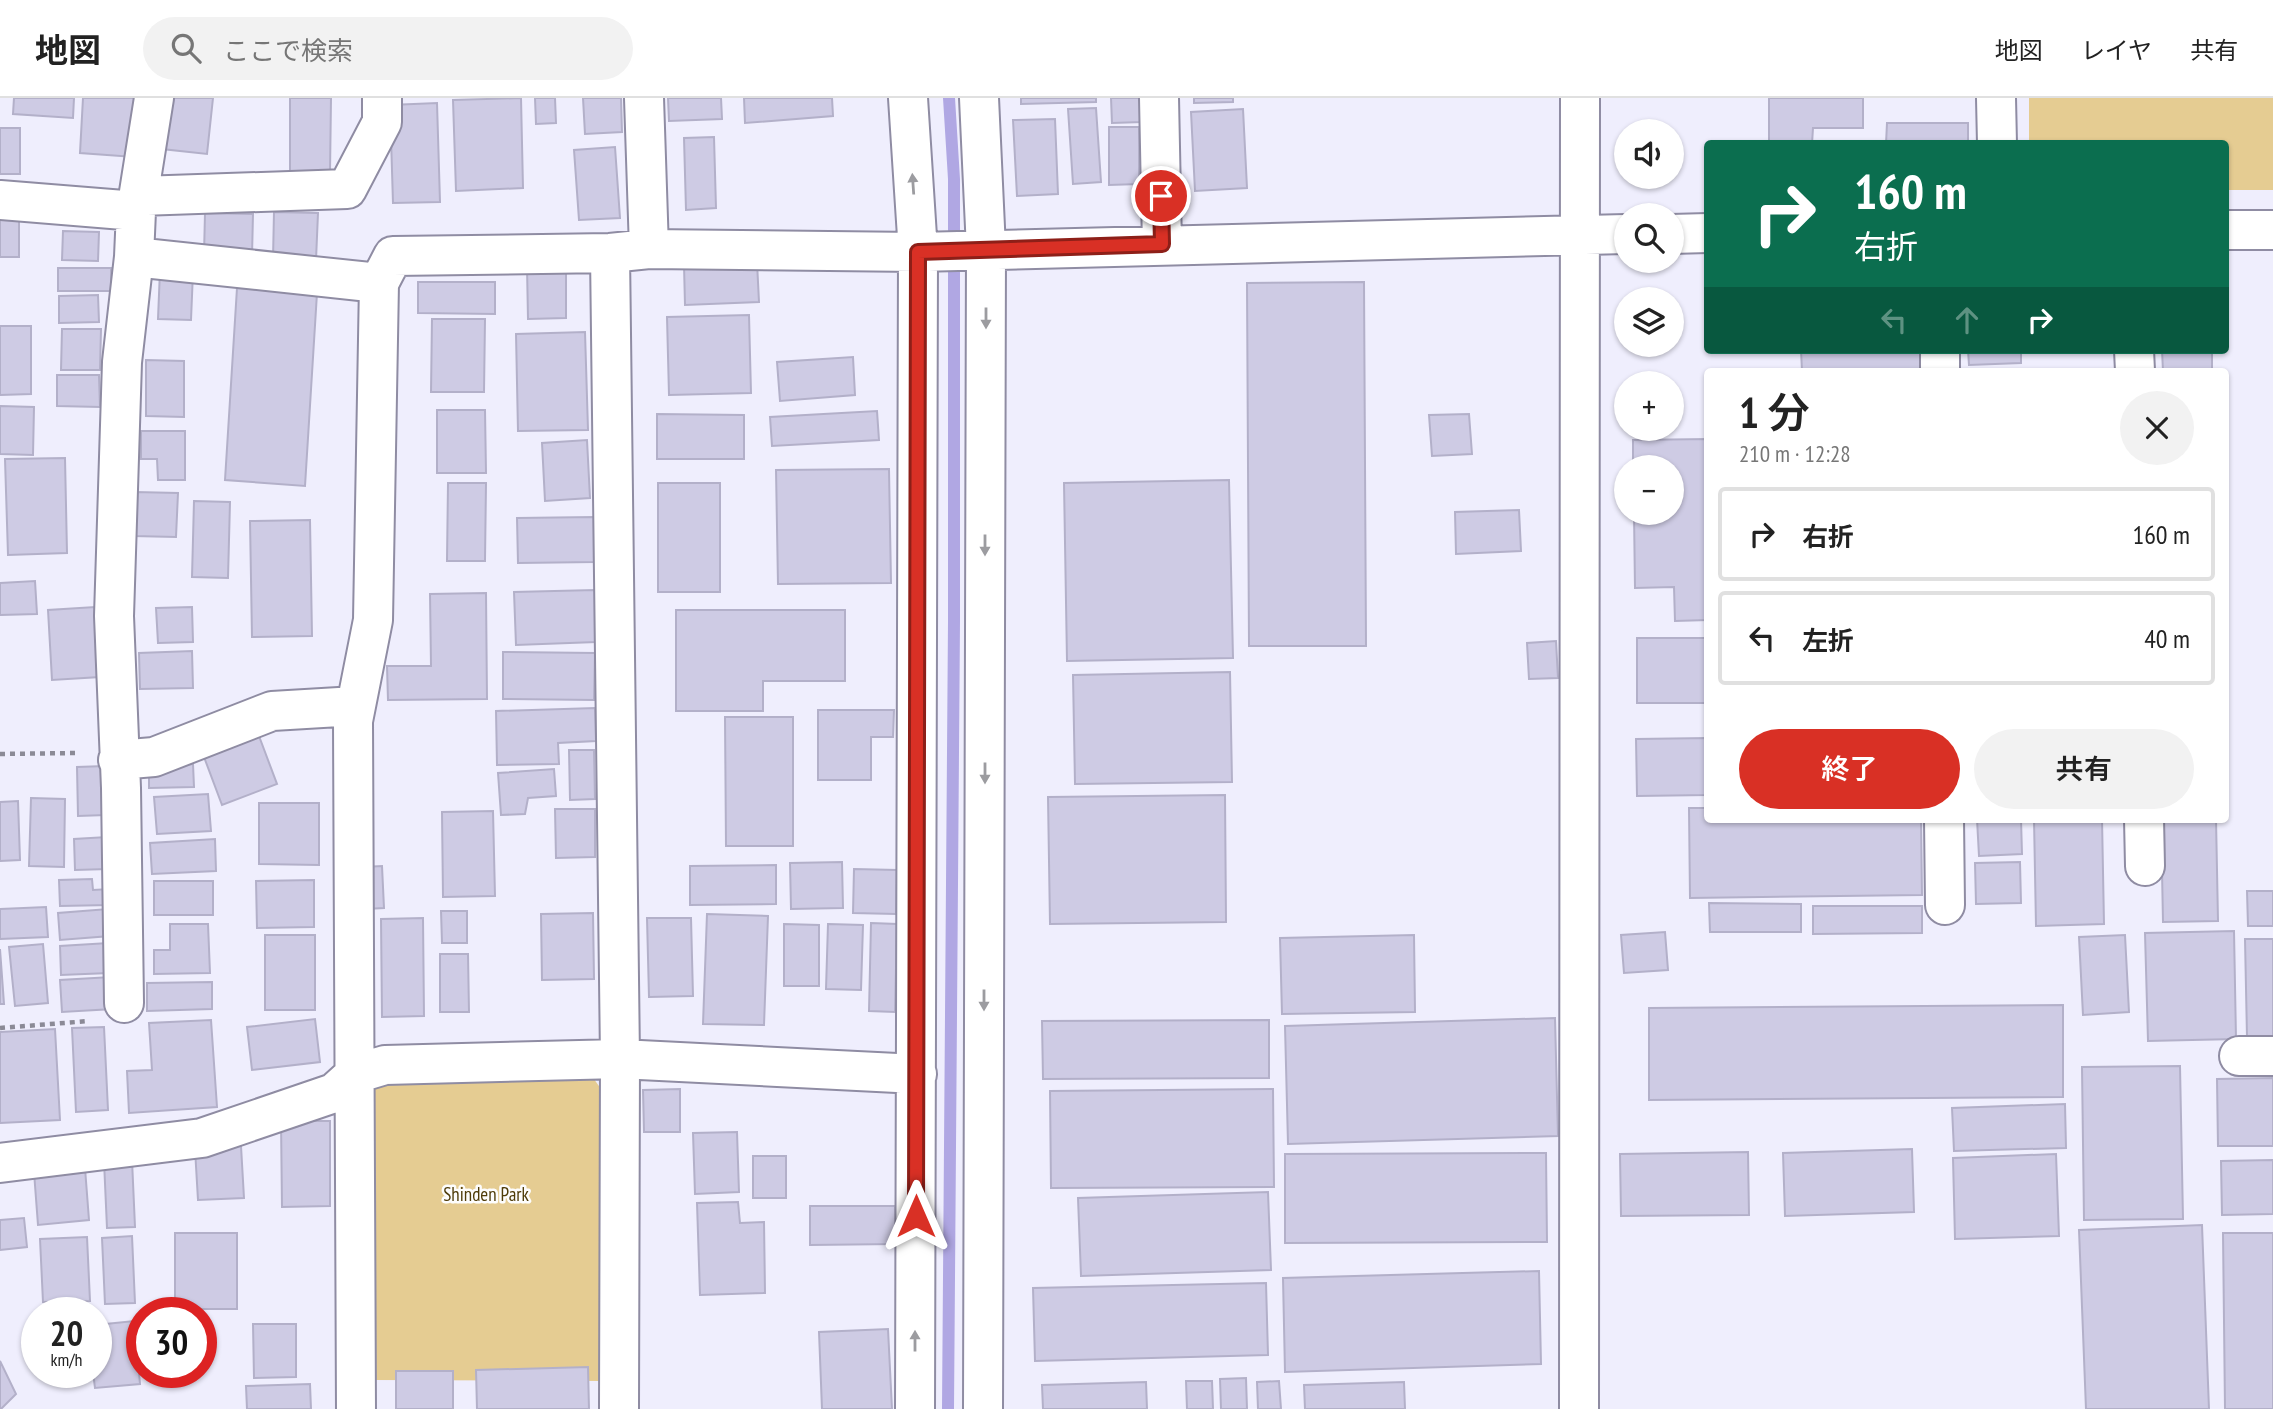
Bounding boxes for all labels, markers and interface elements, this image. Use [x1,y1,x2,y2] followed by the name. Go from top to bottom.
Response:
[143,17,633,80] search box
[35,28,101,71] text: 地図
[167,29,205,67] icon: search
[223,34,353,67] text: ここで検索
[1995,35,2043,66] text: 地図
[2081,35,2152,66] text: レイヤ
[2190,35,2238,66] text: 共有
[1614,119,1684,525] map controls
[1614,119,1684,189] button: sound
[1854,159,1967,223] text: 160 m
[1131,166,1191,226] pin
[1739,168,1830,259] icon: right
[907,172,918,194] one-way arrow
[1142,177,1180,215] icon: arrive
[1614,203,1684,273] button: search
[1854,225,1918,267] text: 右折
[1614,287,1684,357] button: layers
[1875,301,1913,339] icon: left
[1948,301,1986,339] icon: ahead
[2021,301,2059,339] icon: right
[980,307,992,329] one-way arrow
[1614,371,1684,441] button: +
[1739,385,1810,440] text: 1 分
[2120,391,2194,465] button: close
[1739,439,1851,468] text: 210 m · 12:28
[1614,455,1684,525] button: −
[1743,515,1781,553] icon: right
[2132,518,2190,551] text: 160 m
[1802,520,1854,553] text: 右折
[979,534,991,556] one-way arrow
[1743,619,1781,657] icon: left
[2144,622,2190,655] text: 40 m
[1802,624,1854,657] text: 左折
[1739,729,1960,809] button: 終了
[1974,729,2194,809] button: 共有
[979,762,991,784] one-way arrow
[978,989,990,1011] one-way arrow
[879,1179,953,1253] position arrow
[443,1182,529,1206] park label: Shinden Park
[126,1297,217,1388] speed limit sign: 30
[50,1310,83,1356] text: 20
[910,1330,921,1352] one-way arrow
[51,1348,82,1371] text: km/h

